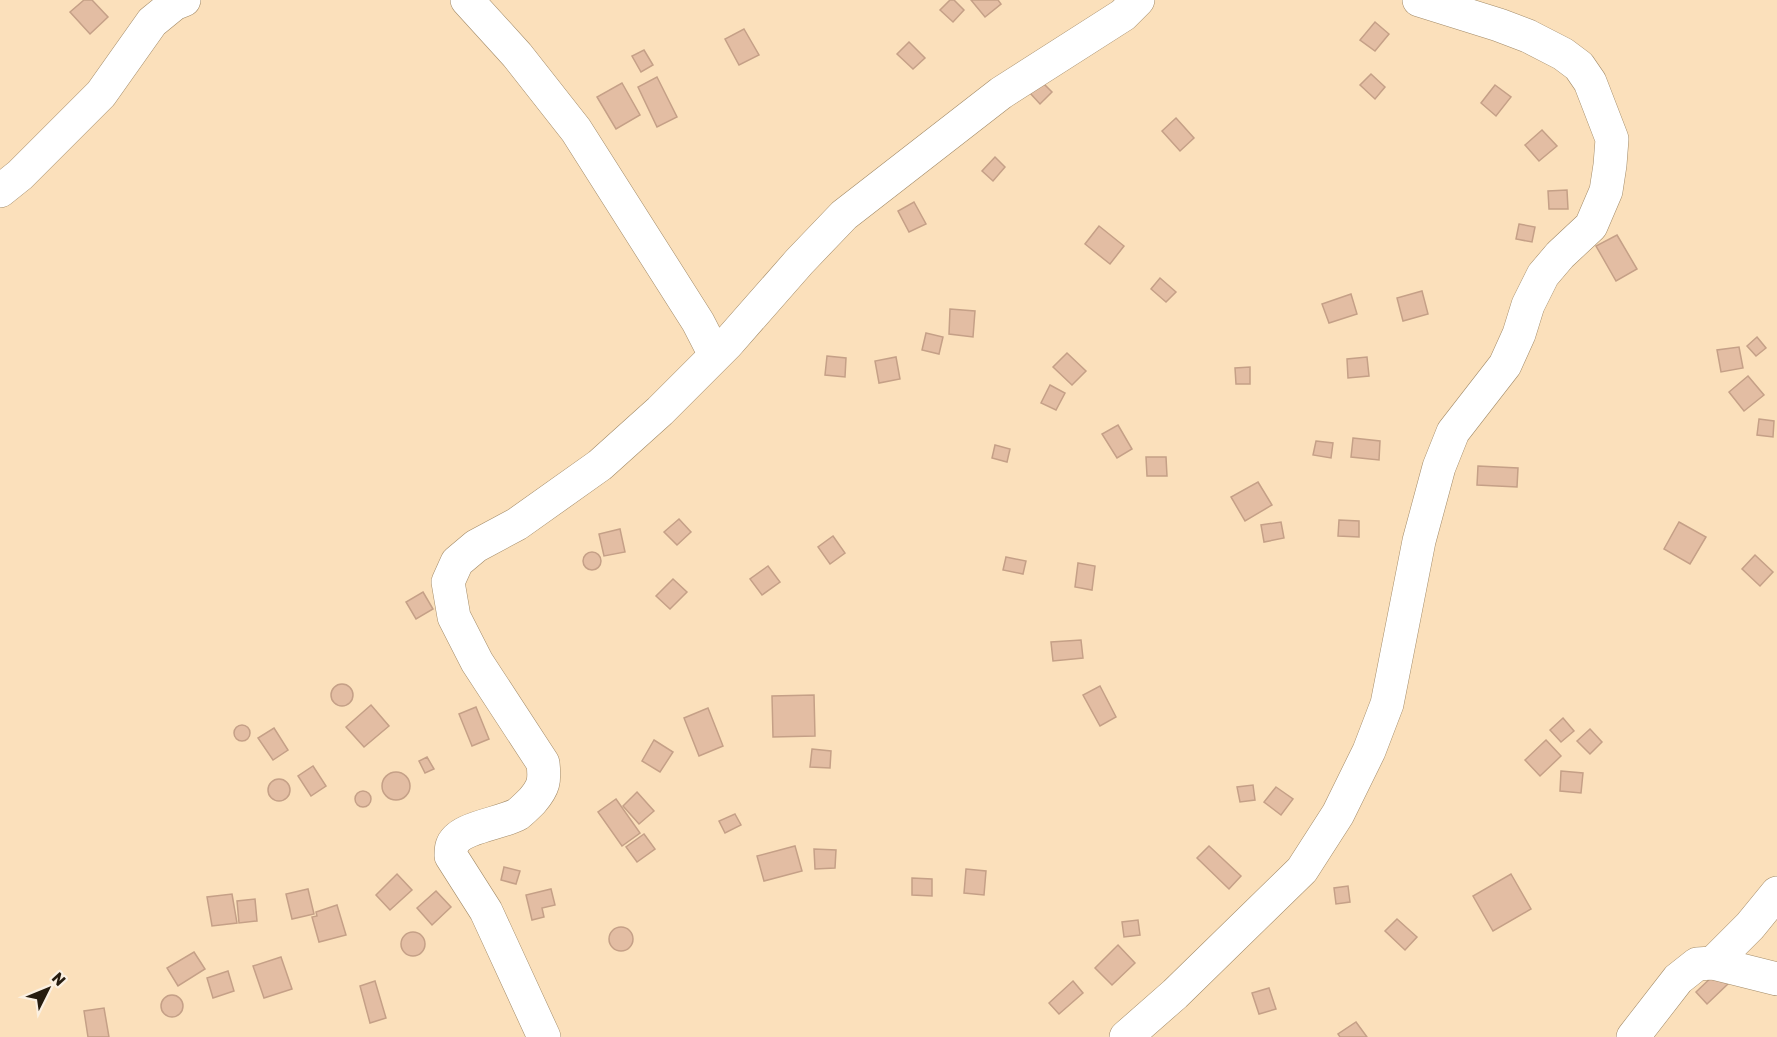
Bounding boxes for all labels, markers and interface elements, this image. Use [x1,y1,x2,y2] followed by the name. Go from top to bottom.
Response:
[18,959,78,1019] north arrow
[48,968,69,990] text: N

